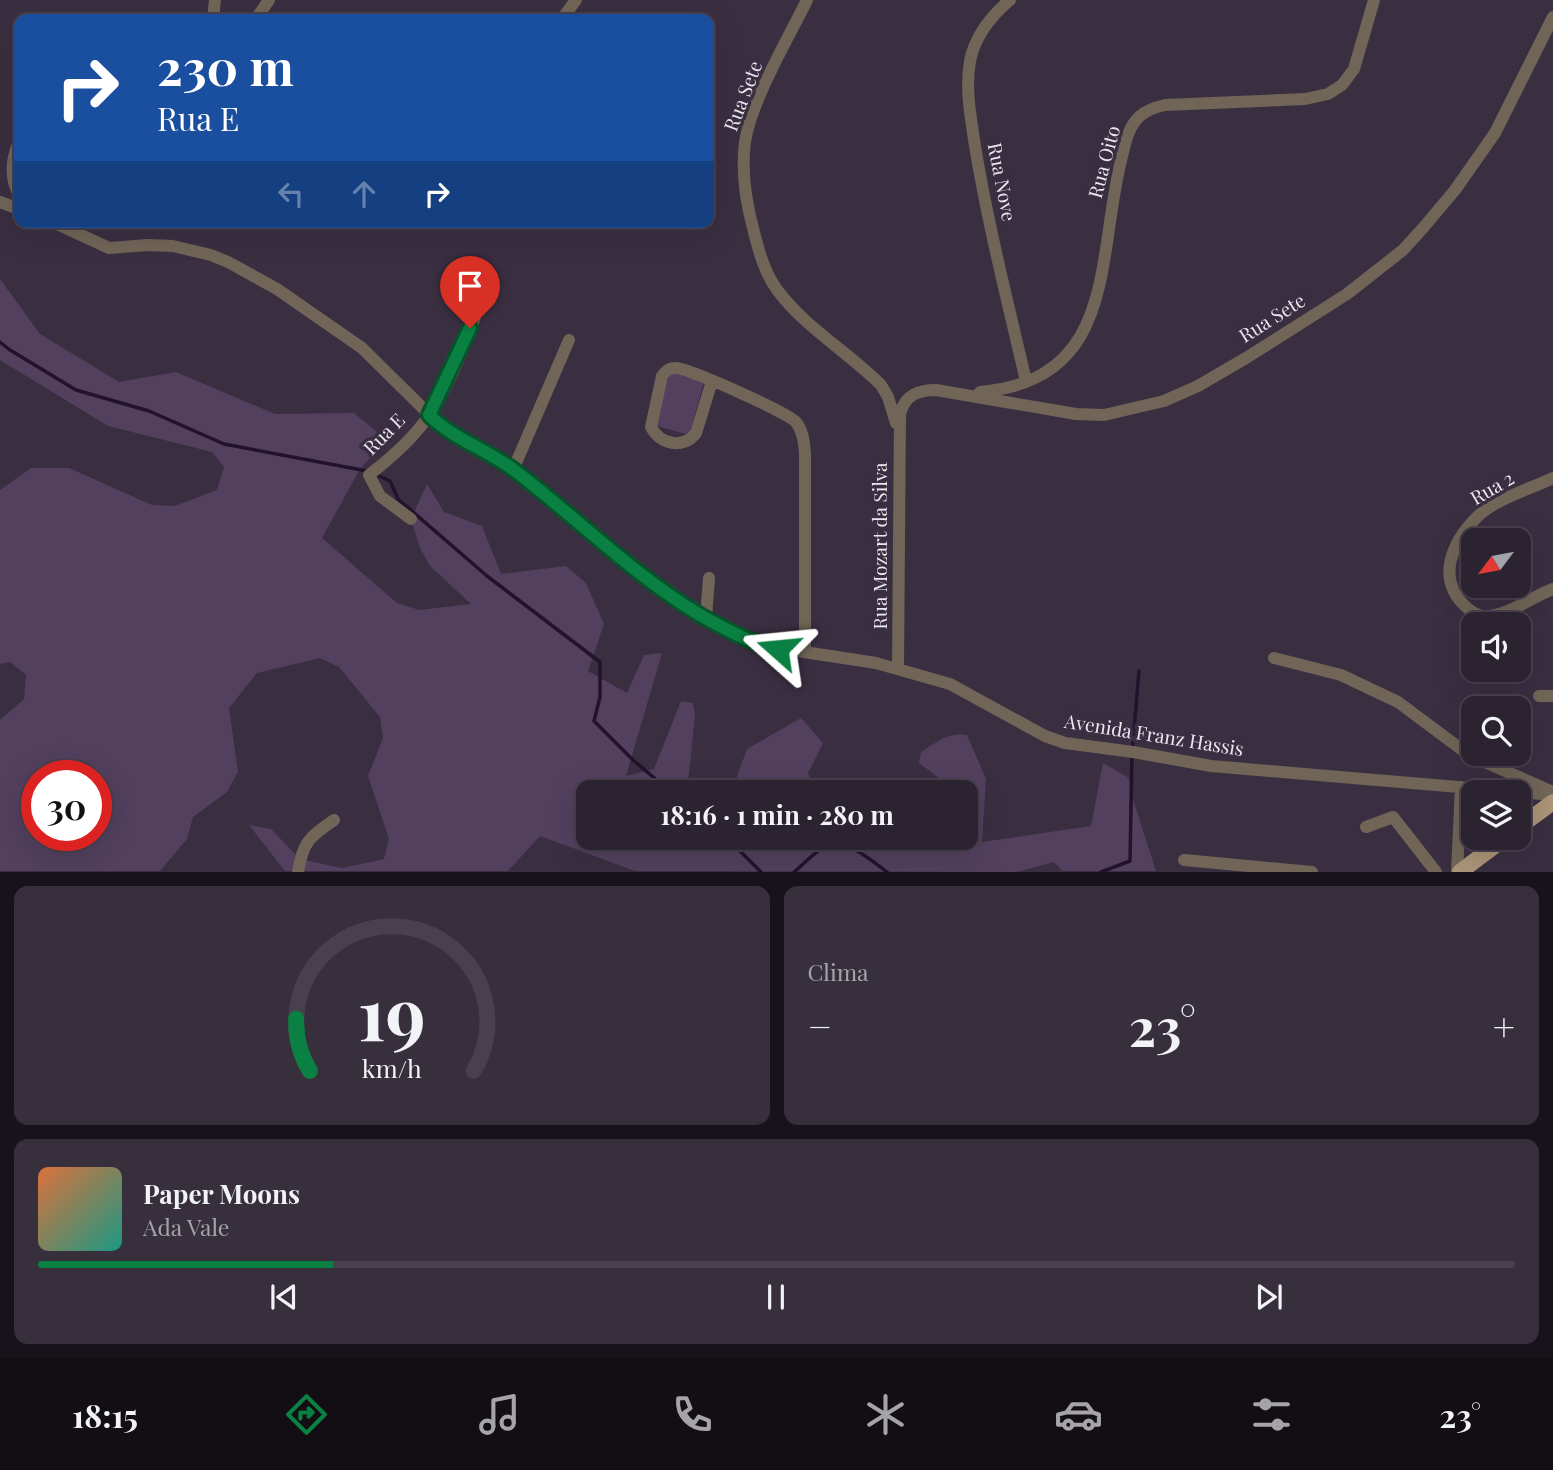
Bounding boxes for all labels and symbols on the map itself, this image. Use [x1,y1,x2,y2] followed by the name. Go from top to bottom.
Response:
[717,57,767,135] street label: Rua Sete
[1081,123,1125,201] street label: Rua Oito
[983,140,1023,223] street label: Rua Nove
[440,256,500,328] pin
[1233,287,1310,348] street label: Rua Sete
[357,407,410,460] street label: Rua E
[866,462,892,629] street label: Rua Mozart da Silva
[1465,464,1518,510] street label: Rua 2
[1461,528,1531,598] north arrow
[741,612,815,686] position arrow
[1062,707,1246,761] street label: Avenida Franz Hassis
[21,760,112,851] speed limit sign: 30

